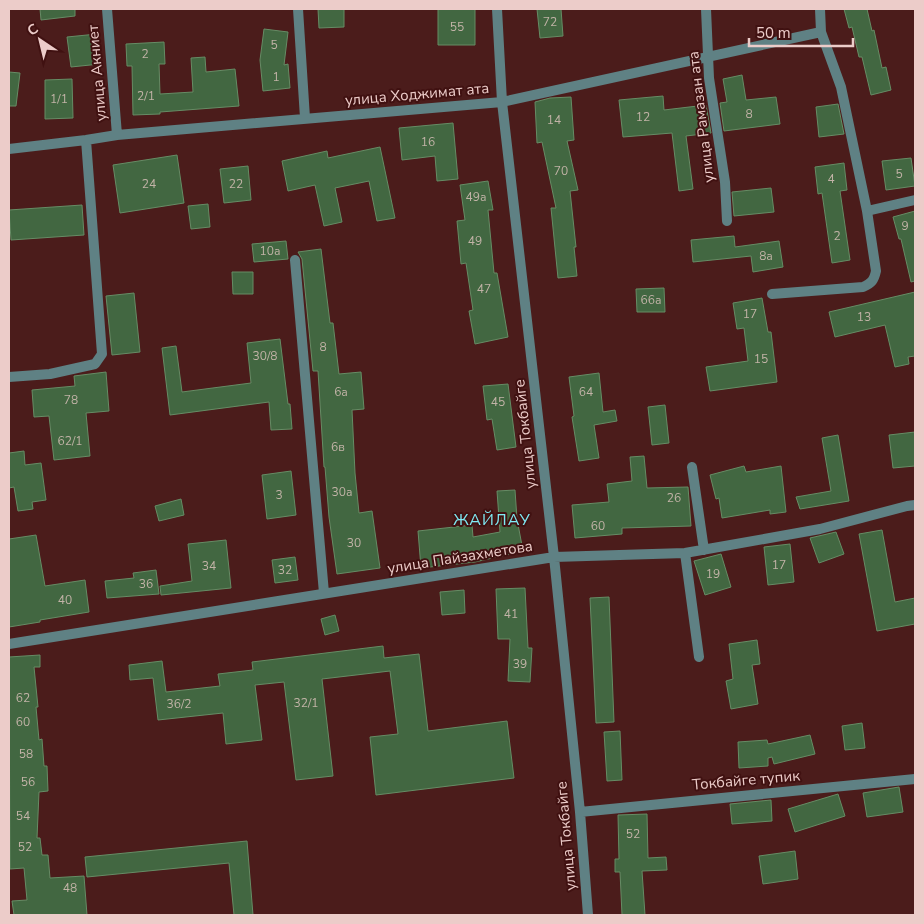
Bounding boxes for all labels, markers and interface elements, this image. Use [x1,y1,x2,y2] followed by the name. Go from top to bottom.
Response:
[543,14,557,30] house number: 72
[15,15,65,65] north arrow
[749,15,853,47] scale bar
[23,19,43,40] text: С
[450,19,464,35] house number: 55
[756,23,791,43] text: 50 m
[83,24,111,122] street label: улица Акниет
[270,37,278,53] house number: 5
[141,46,149,62] house number: 2
[683,50,719,184] street label: улица Рамазан ата
[272,69,280,85] house number: 1
[344,78,490,110] street label: улица Ходжимат ата
[137,88,155,104] house number: 2/1
[50,91,68,107] house number: 1/1
[745,106,753,122] house number: 8
[636,109,650,125] house number: 12
[547,112,561,128] house number: 14
[421,134,435,150] house number: 16
[554,163,568,179] house number: 70
[895,166,903,182] house number: 5
[827,171,835,187] house number: 4
[142,176,156,192] house number: 24
[229,176,243,192] house number: 22
[466,189,486,205] house number: 49а
[901,218,909,234] house number: 9
[833,228,841,244] house number: 2
[468,233,482,249] house number: 49
[260,243,280,259] house number: 10а
[759,248,773,264] house number: 8а
[477,281,491,297] house number: 47
[641,292,661,308] house number: 66а
[743,306,757,322] house number: 17
[857,309,871,325] house number: 13
[319,339,327,355] house number: 8
[253,348,278,364] house number: 30/8
[754,351,768,367] house number: 15
[509,378,541,490] street label: улица Токбайге
[334,384,348,400] house number: 6а
[579,384,593,400] house number: 64
[64,392,78,408] house number: 78
[491,394,505,410] house number: 45
[58,433,83,449] house number: 62/1
[331,439,345,455] house number: 6в
[332,484,352,500] house number: 30а
[275,487,283,503] house number: 3
[667,490,681,506] house number: 26
[453,509,531,531] district label: ЖАЙЛАУ
[591,518,605,534] house number: 60
[347,535,361,551] house number: 30
[386,536,534,578] street label: улица Пайзахметова
[772,557,786,573] house number: 17
[202,558,216,574] house number: 34
[278,562,292,578] house number: 32
[706,566,720,582] house number: 19
[139,576,153,592] house number: 36
[58,592,72,608] house number: 40
[504,606,518,622] house number: 41
[513,656,527,672] house number: 39
[16,690,30,706] house number: 62
[294,695,319,711] house number: 32/1
[167,696,192,712] house number: 36/2
[16,714,30,730] house number: 60
[19,746,33,762] house number: 58
[691,765,801,795] street label: Токбайге тупик
[21,774,35,790] house number: 56
[551,780,581,892] street label: улица Токбайге
[16,808,30,824] house number: 54
[626,826,640,842] house number: 52
[18,839,32,855] house number: 52
[63,880,77,896] house number: 48

